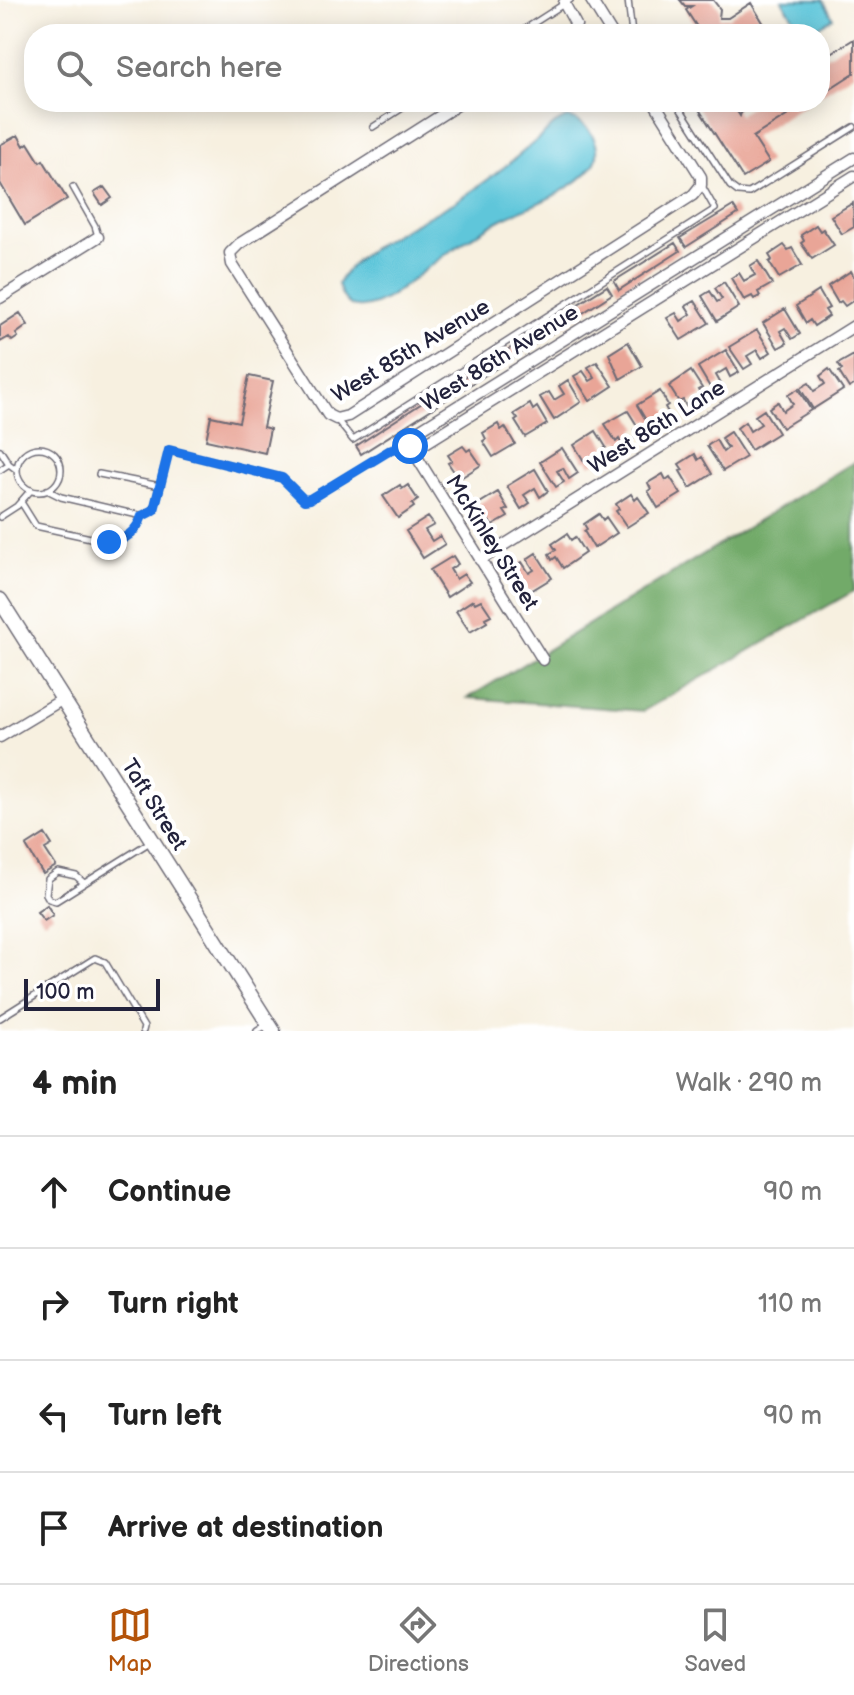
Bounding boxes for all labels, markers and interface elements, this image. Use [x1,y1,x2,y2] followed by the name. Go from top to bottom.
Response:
[24,24,830,112] search box
[52,46,96,90] icon: search
[116,50,282,86] text: Search here
[327,293,495,409] street label: West 85th Avenue
[416,299,583,418] street label: West 86th Avenue
[583,374,730,480] street label: West 86th Lane
[392,428,428,464] route start
[439,470,544,616] street label: McKinley Street
[91,524,127,560] route end
[115,754,193,856] street label: Taft Street
[24,975,160,1011] scale bar
[36,979,95,1006] text: 100 m
[32,1063,118,1104] text: 4 min
[675,1068,822,1099] text: Walk · 290 m
[32,1170,76,1214] icon: ahead
[108,1174,231,1210] text: Continue
[763,1177,822,1208] text: 90 m
[32,1282,76,1326] icon: right
[108,1286,239,1322] text: Turn right
[758,1289,822,1320] text: 110 m
[32,1394,76,1438] icon: left
[108,1398,222,1434] text: Turn left
[763,1401,822,1432] text: 90 m
[32,1506,76,1550] icon: arrive
[108,1510,384,1546] text: Arrive at destination
[108,1603,152,1678] tab: Map
[368,1603,469,1678] tab: Directions
[684,1603,746,1678] tab: Saved

